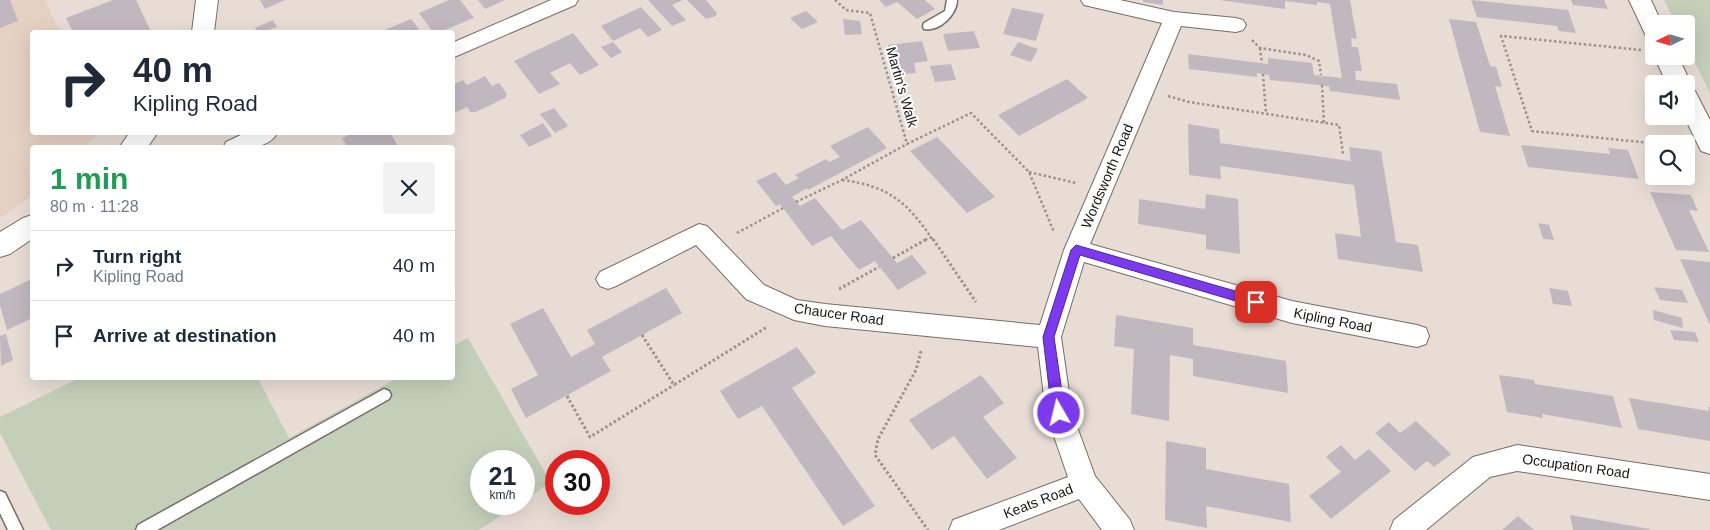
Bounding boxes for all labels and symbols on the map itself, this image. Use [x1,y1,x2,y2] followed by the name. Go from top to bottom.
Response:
[1645,15,1695,65] north arrow
[883,45,921,130] street label: Martin's Walk
[1078,121,1136,231] street label: Wordsworth Road
[1235,281,1277,323] pin
[793,300,885,328] street label: Chaucer Road
[1293,305,1373,335] street label: Kipling Road
[1032,386,1084,438] position arrow
[545,450,610,515] speed limit sign: 30
[1521,451,1631,481] street label: Occupation Road
[1001,480,1075,522] street label: Keats Road

